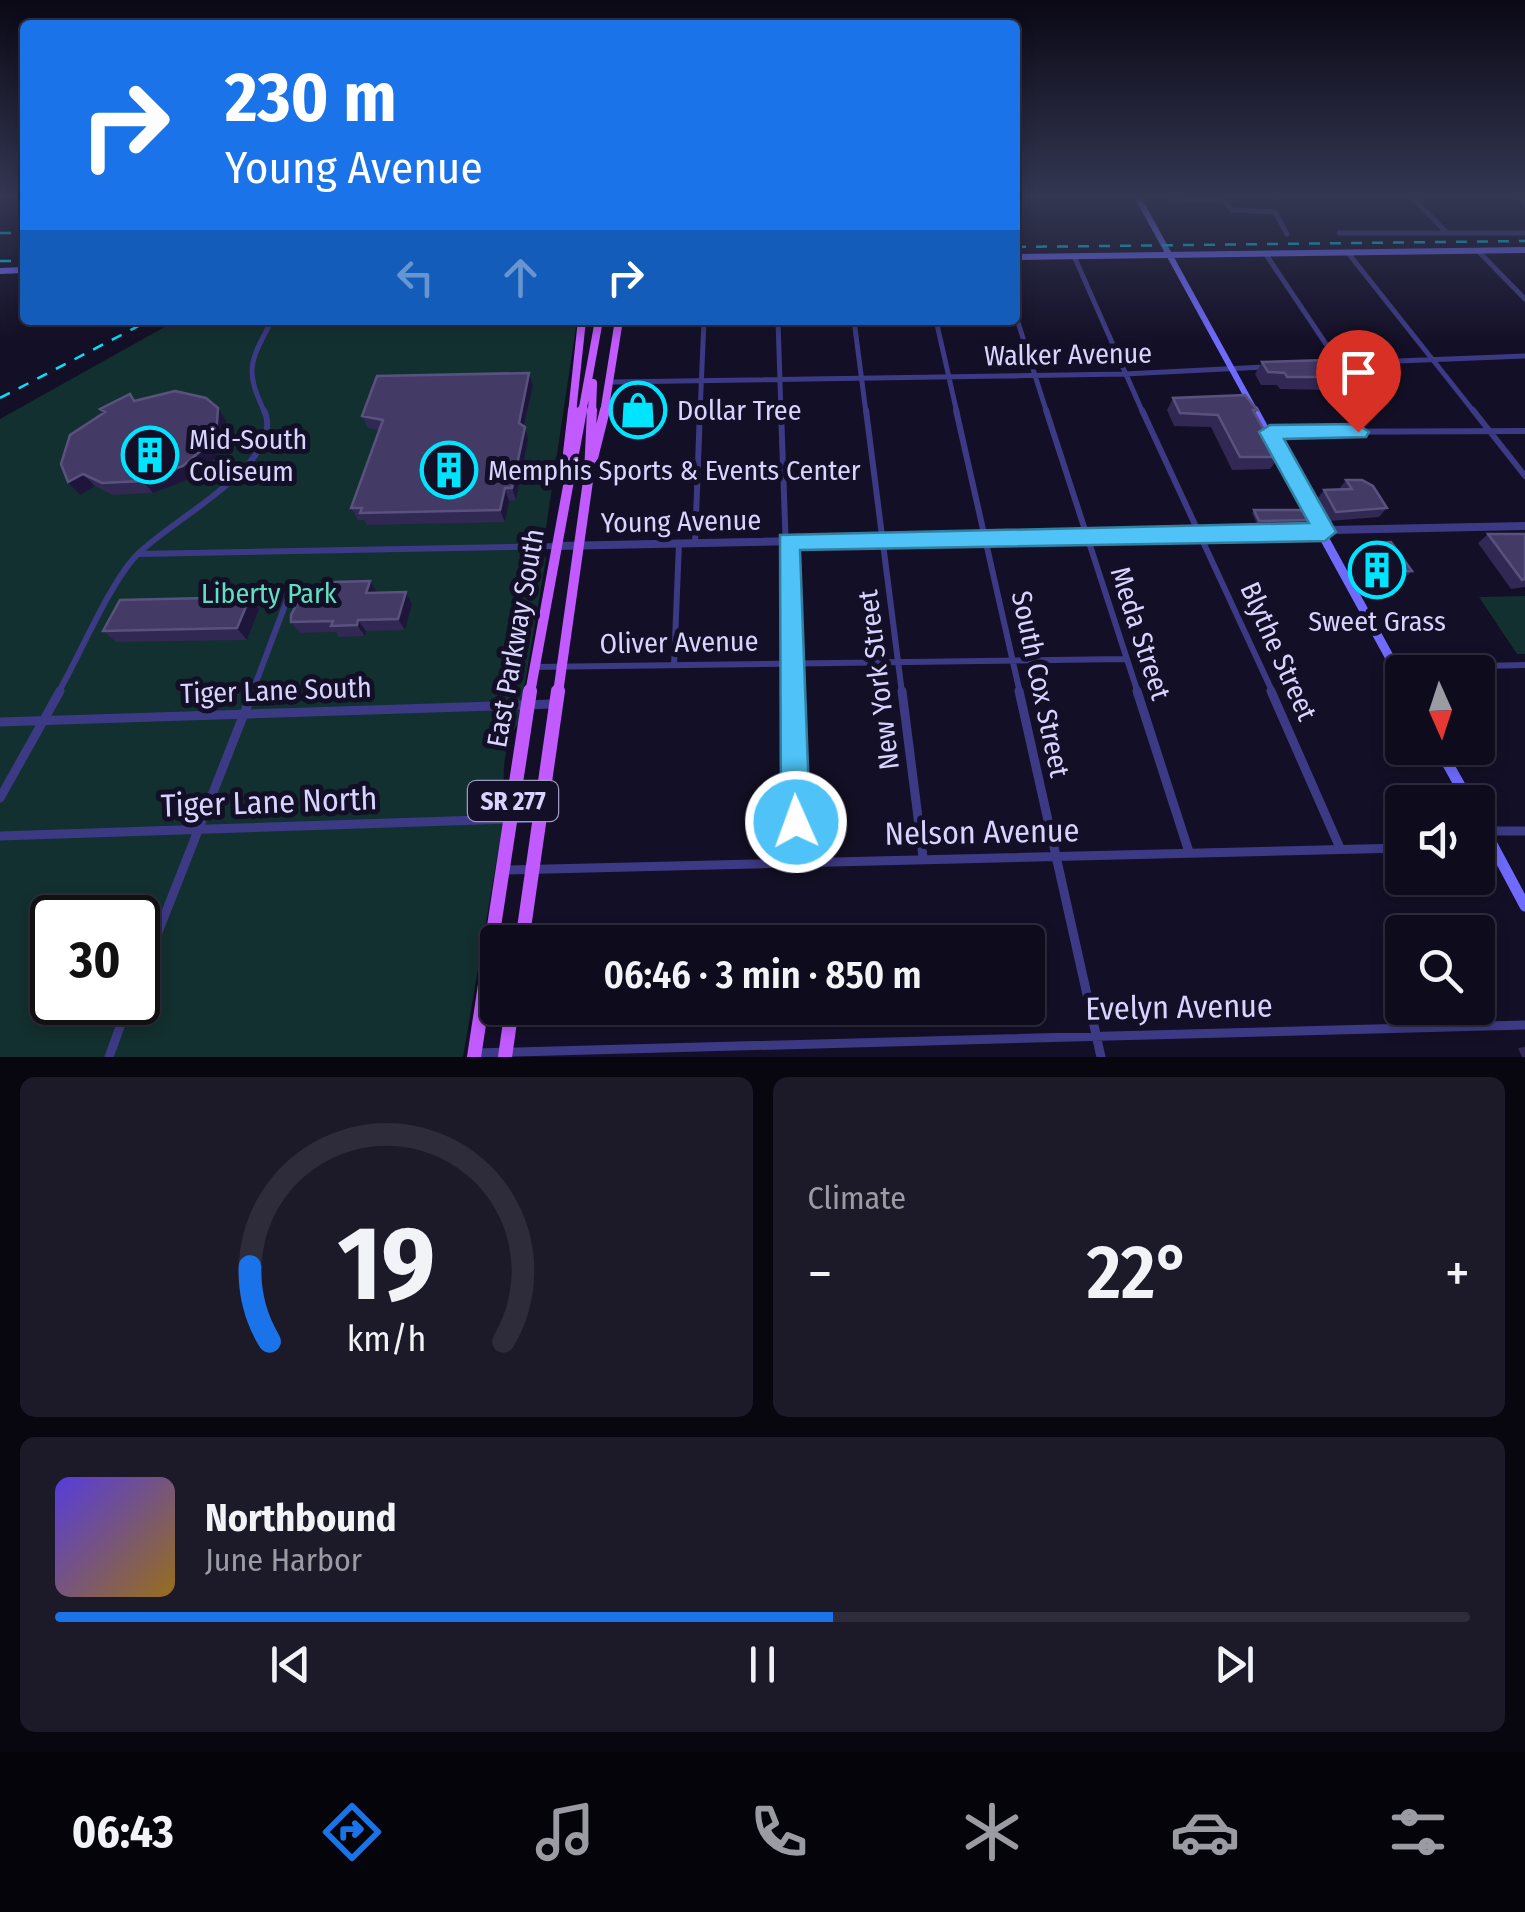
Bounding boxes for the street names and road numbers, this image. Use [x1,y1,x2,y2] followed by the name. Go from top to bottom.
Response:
[984,337,1152,372] street label: Walker Avenue
[601,504,761,539] street label: Young Avenue
[480,526,551,750] street label: East Parkway South
[1104,562,1178,705] street label: Meda Street
[1233,577,1324,726] street label: Blythe Street
[851,587,906,772] street label: New York Street
[1005,588,1077,781] street label: South Cox Street
[599,625,759,660] street label: Oliver Avenue
[180,671,372,710] street label: Tiger Lane South
[160,779,378,825] street label: Tiger Lane North
[468,781,558,821] road number: SR 277
[884,811,1080,853] street label: Nelson Avenue
[1085,986,1273,1028] street label: Evelyn Avenue

